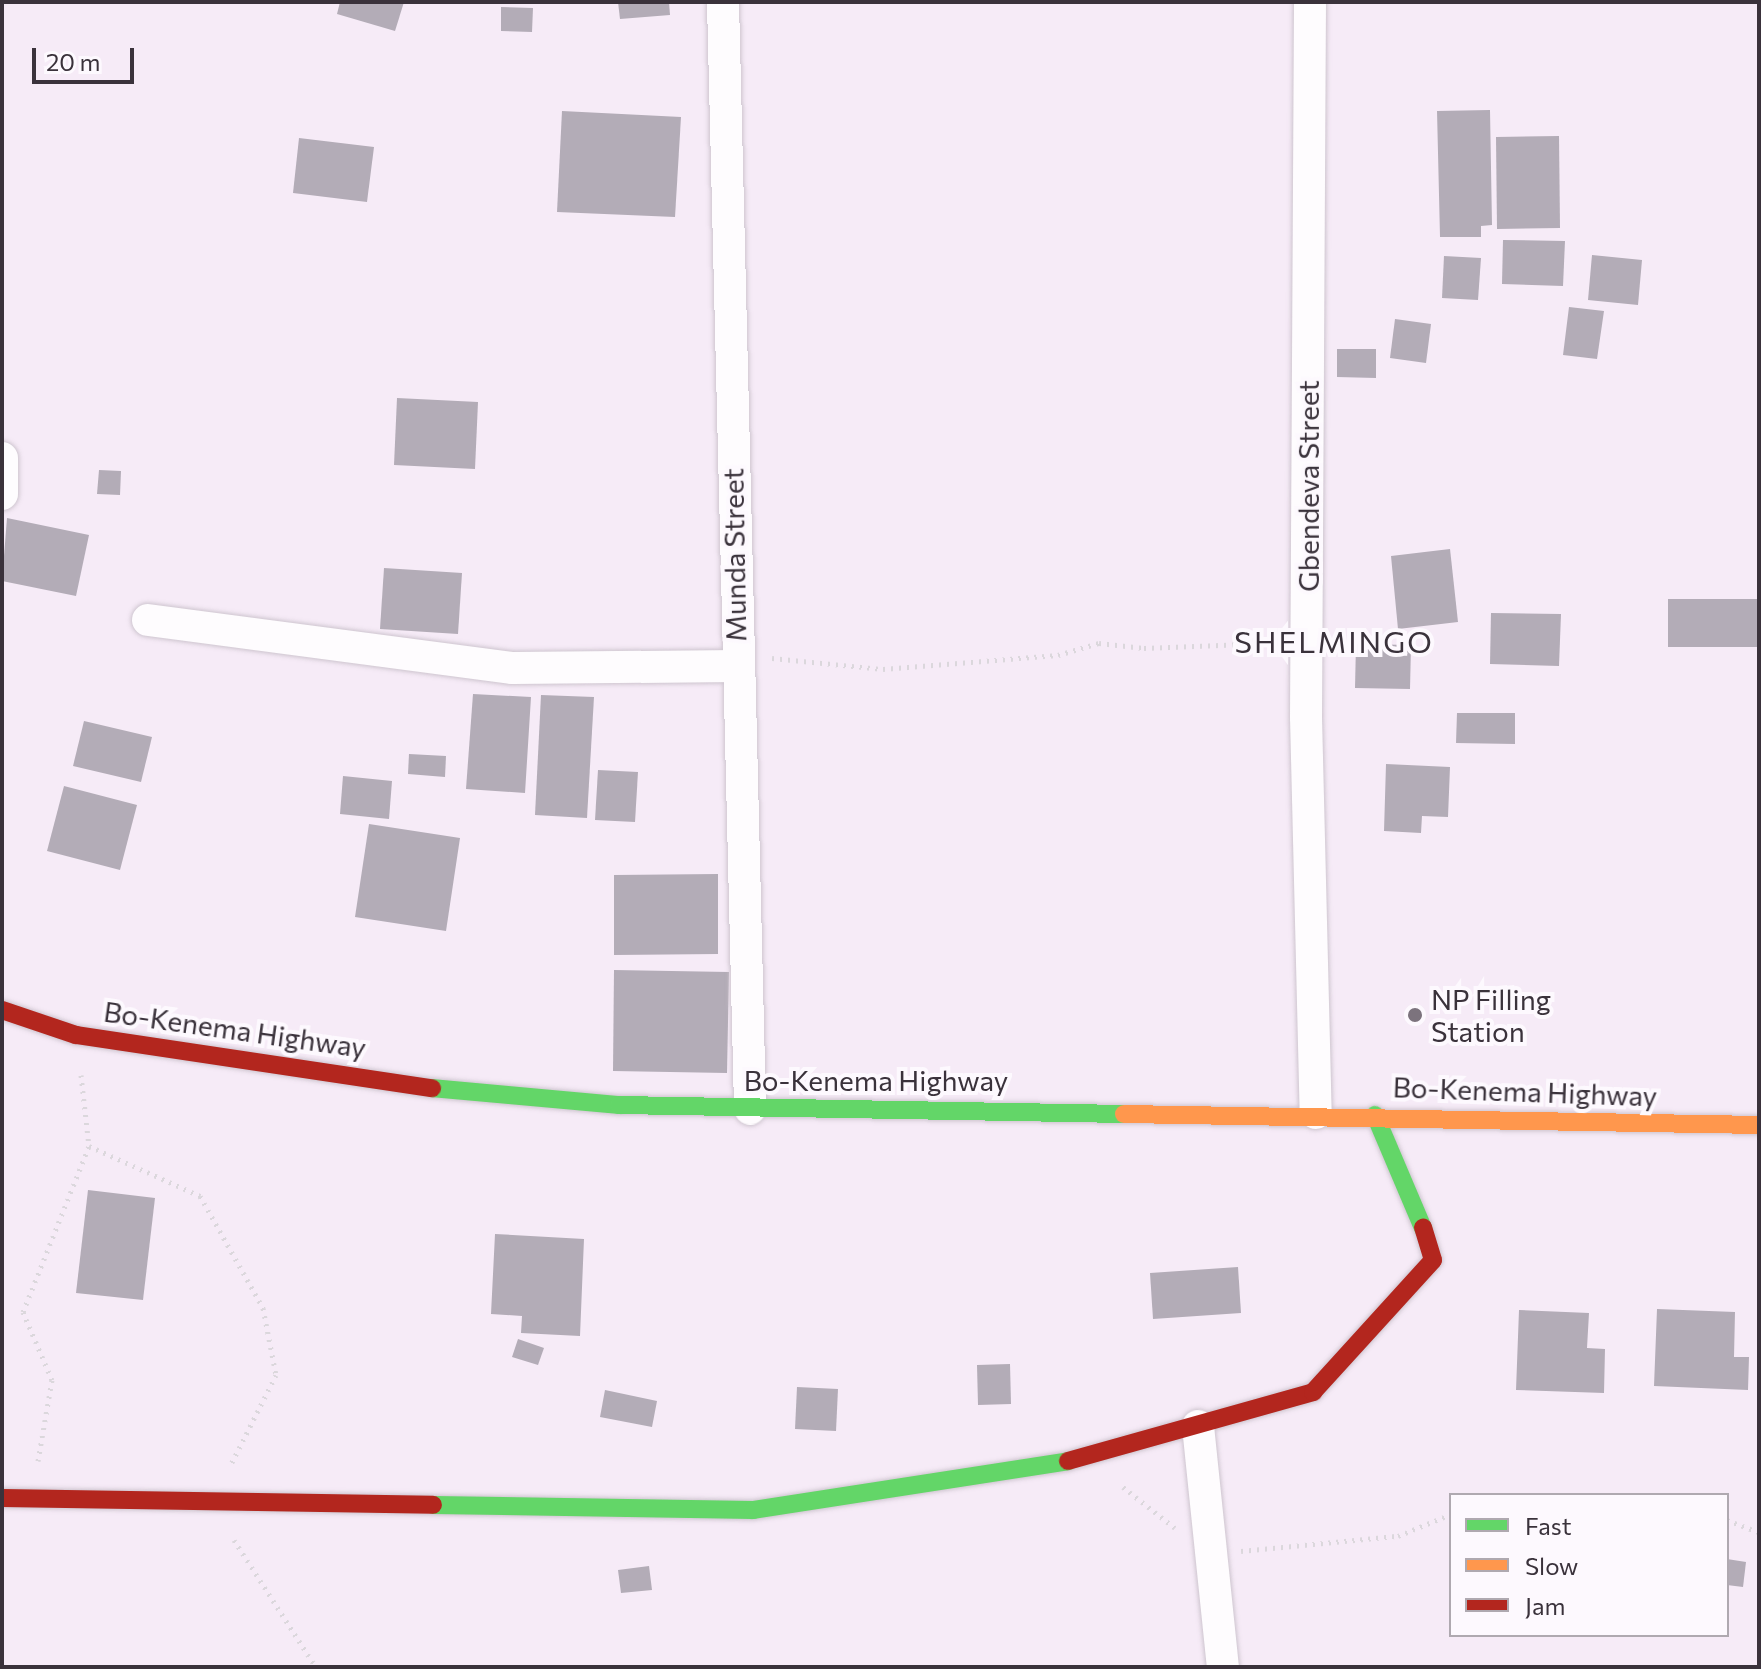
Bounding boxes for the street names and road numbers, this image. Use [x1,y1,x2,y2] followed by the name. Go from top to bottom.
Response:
[1291,380,1325,592] street label: Gbendeva Street
[716,468,752,642] street label: Munda Street
[102,994,368,1064] street label: Bo-Kenema Highway
[744,1063,1008,1097] street label: Bo-Kenema Highway
[1392,1070,1658,1112] street label: Bo-Kenema Highway

